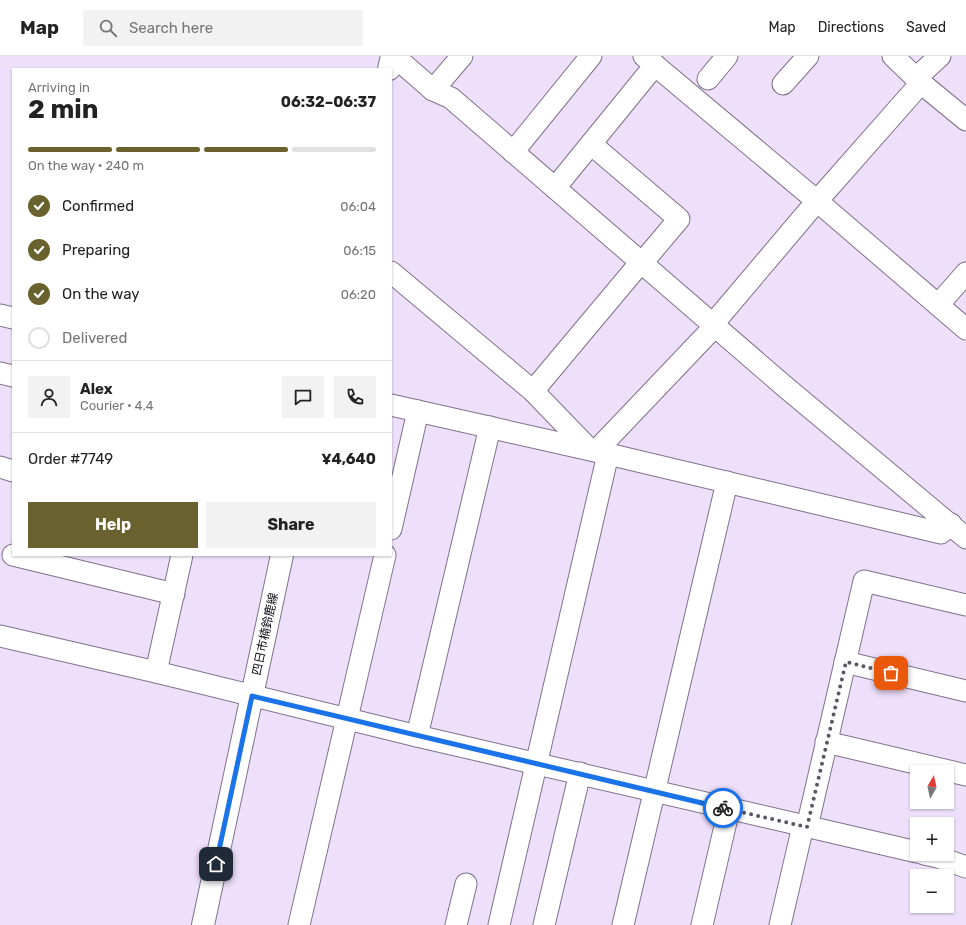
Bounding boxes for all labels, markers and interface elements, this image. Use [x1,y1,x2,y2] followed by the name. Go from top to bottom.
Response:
[83,10,363,46] search box
[20,16,59,39] text: Map
[97,17,119,39] icon: search
[129,19,213,37] text: Search here
[769,19,796,36] text: Map
[818,19,884,36] text: Directions
[906,19,946,36] text: Saved
[28,80,90,95] text: Arriving in
[281,93,376,111] text: 06:32–06:37
[28,94,98,125] text: 2 min
[28,158,144,173] text: On the way · 240 m
[28,195,50,217] icon: check
[62,197,134,215] text: Confirmed
[340,199,376,214] text: 06:04
[28,239,50,261] icon: check
[62,241,130,259] text: Preparing
[343,243,376,258] text: 06:15
[28,283,50,305] icon: check
[62,285,140,303] text: On the way
[341,287,376,302] text: 06:20
[62,329,127,347] text: Delivered
[28,376,70,418] button: person
[282,376,324,418] button: chat
[334,376,376,418] button: phone
[80,380,113,398] text: Alex
[80,398,154,413] text: Courier · 4.4
[28,450,113,468] text: Order #7749
[321,450,376,468] text: ¥4,640
[28,502,198,548] button: Help
[206,502,376,548] button: Share
[249,591,281,677] street label: 四日市楠鈴鹿線
[874,656,908,690] pin
[880,662,902,684] icon: bag
[910,765,954,809] north arrow
[910,765,954,913] map controls
[703,788,743,828] courier
[712,797,734,819] icon: bike
[910,817,954,861] button: +
[199,847,233,881] pin
[205,853,227,875] icon: home
[910,869,954,913] button: −

